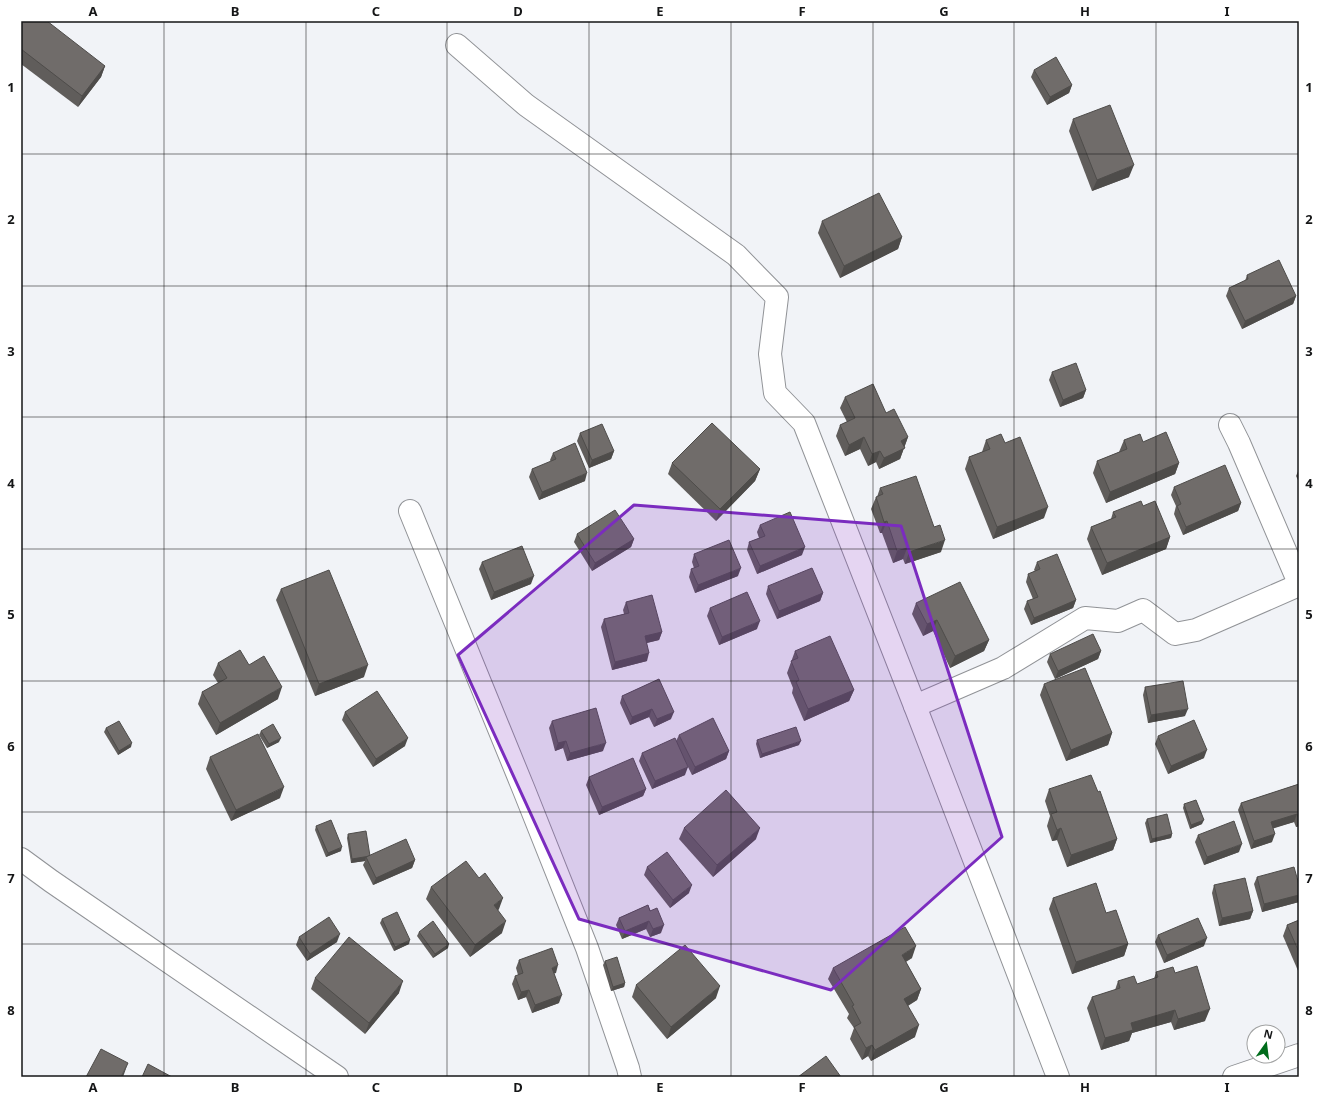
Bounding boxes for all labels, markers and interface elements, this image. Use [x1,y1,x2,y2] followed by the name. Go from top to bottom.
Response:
[89,2,98,20] text: A
[231,2,239,20] text: B
[372,2,380,20] text: C
[513,2,523,20] text: D
[656,2,664,20] text: E
[798,2,806,20] text: F
[939,2,949,20] text: G
[1080,2,1090,20] text: H
[1224,2,1230,20] text: I
[7,78,15,96] text: 1
[1305,78,1313,96] text: 1
[7,210,15,228] text: 2
[1305,210,1313,228] text: 2
[7,342,15,360] text: 3
[1305,342,1313,360] text: 3
[7,474,15,492] text: 4
[1305,474,1313,492] text: 4
[7,605,15,623] text: 5
[1305,605,1313,623] text: 5
[7,737,15,755] text: 6
[1305,737,1313,755] text: 6
[7,869,15,887] text: 7
[1305,869,1313,887] text: 7
[7,1001,15,1019] text: 8
[1305,1001,1313,1019] text: 8
[1246,1024,1286,1064] north arrow
[1262,1025,1275,1042] text: N
[89,1078,98,1096] text: A
[231,1078,239,1096] text: B
[372,1078,380,1096] text: C
[513,1078,523,1096] text: D
[656,1078,664,1096] text: E
[798,1078,806,1096] text: F
[939,1078,949,1096] text: G
[1080,1078,1090,1096] text: H
[1224,1078,1230,1096] text: I

